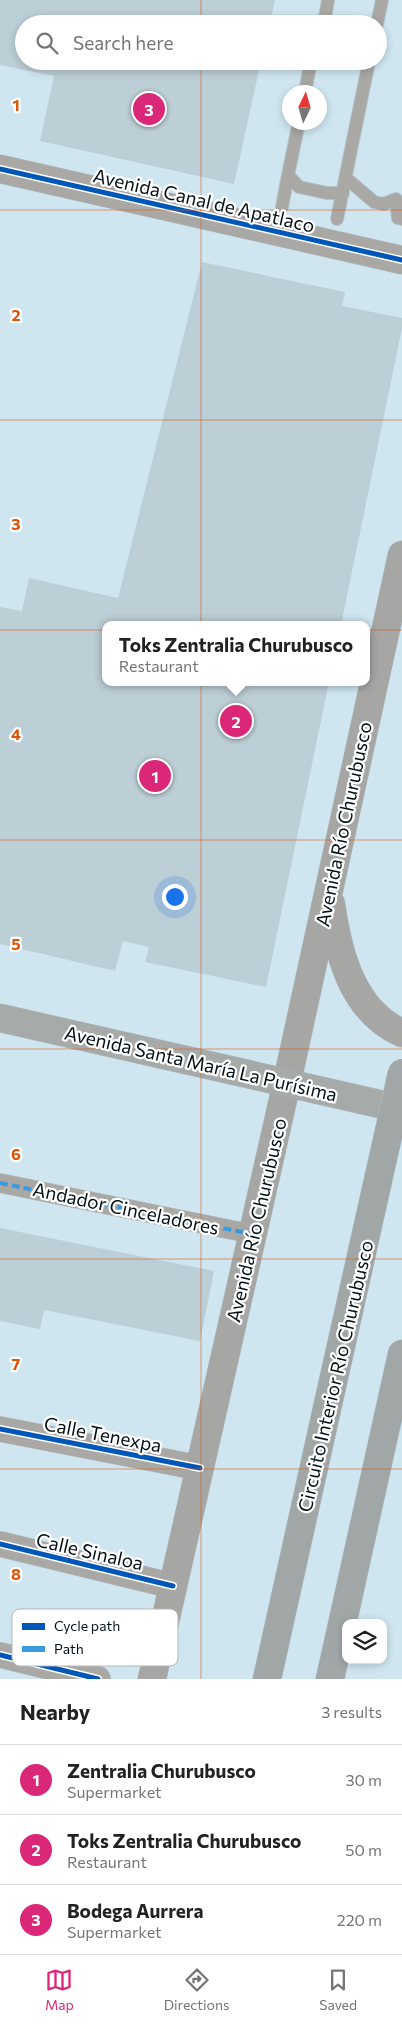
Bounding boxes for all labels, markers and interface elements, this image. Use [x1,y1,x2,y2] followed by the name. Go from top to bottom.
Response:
[15,15,387,70] search box
[33,29,61,57] icon: search
[73,31,173,54] text: Search here
[282,85,327,130] north arrow
[133,90,165,128] pin: 3
[12,95,20,114] text: 1
[91,163,317,237] street label: Avenida Canal de Apatlaco
[11,305,21,324] text: 2
[11,514,21,533] text: 3
[102,621,370,686] popup
[119,633,353,656] text: Toks Zentralia Churubusco
[119,656,199,675] text: Restaurant
[220,702,252,740] pin: 2
[310,720,376,928] street label: Avenida Río Churubusco
[11,724,21,743] text: 4
[139,757,171,795] pin: 1
[162,884,188,910] your location
[11,934,21,953] text: 5
[63,1020,339,1106] street label: Avenida Santa María La Purísima
[221,1116,291,1324] street label: Avenida Río Churubusco
[11,1144,21,1163] text: 6
[31,1177,221,1239] street label: Andador Cinceladores
[293,1238,377,1514] street label: Circuito Interior Río Churubusco
[12,1354,21,1373] text: 7
[42,1411,164,1457] street label: Calle Tenexpa
[34,1528,146,1574] street label: Calle Sinaloa
[11,1564,21,1583] text: 8
[12,1609,178,1666] legend
[54,1617,120,1634] text: Cycle path
[342,1619,387,1664] map controls
[342,1619,387,1664] button: layers
[54,1640,84,1657] text: Path
[20,1699,90,1724] text: Nearby
[321,1702,382,1721] text: 3 results
[67,1759,256,1782] text: Zentralia Churubusco
[32,1770,40,1789] text: 1
[345,1770,382,1789] text: 30 m
[67,1782,162,1801] text: Supermarket
[67,1829,301,1852] text: Toks Zentralia Churubusco
[31,1840,41,1859] text: 2
[345,1840,382,1859] text: 50 m
[67,1852,147,1871] text: Restaurant
[67,1899,203,1922] text: Bodega Aurrera
[31,1910,41,1929] text: 3
[337,1910,382,1929] text: 220 m
[67,1922,162,1941] text: Supermarket
[45,1966,74,2013] tab: Map
[164,1966,229,2013] tab: Directions
[319,1966,357,2013] tab: Saved

